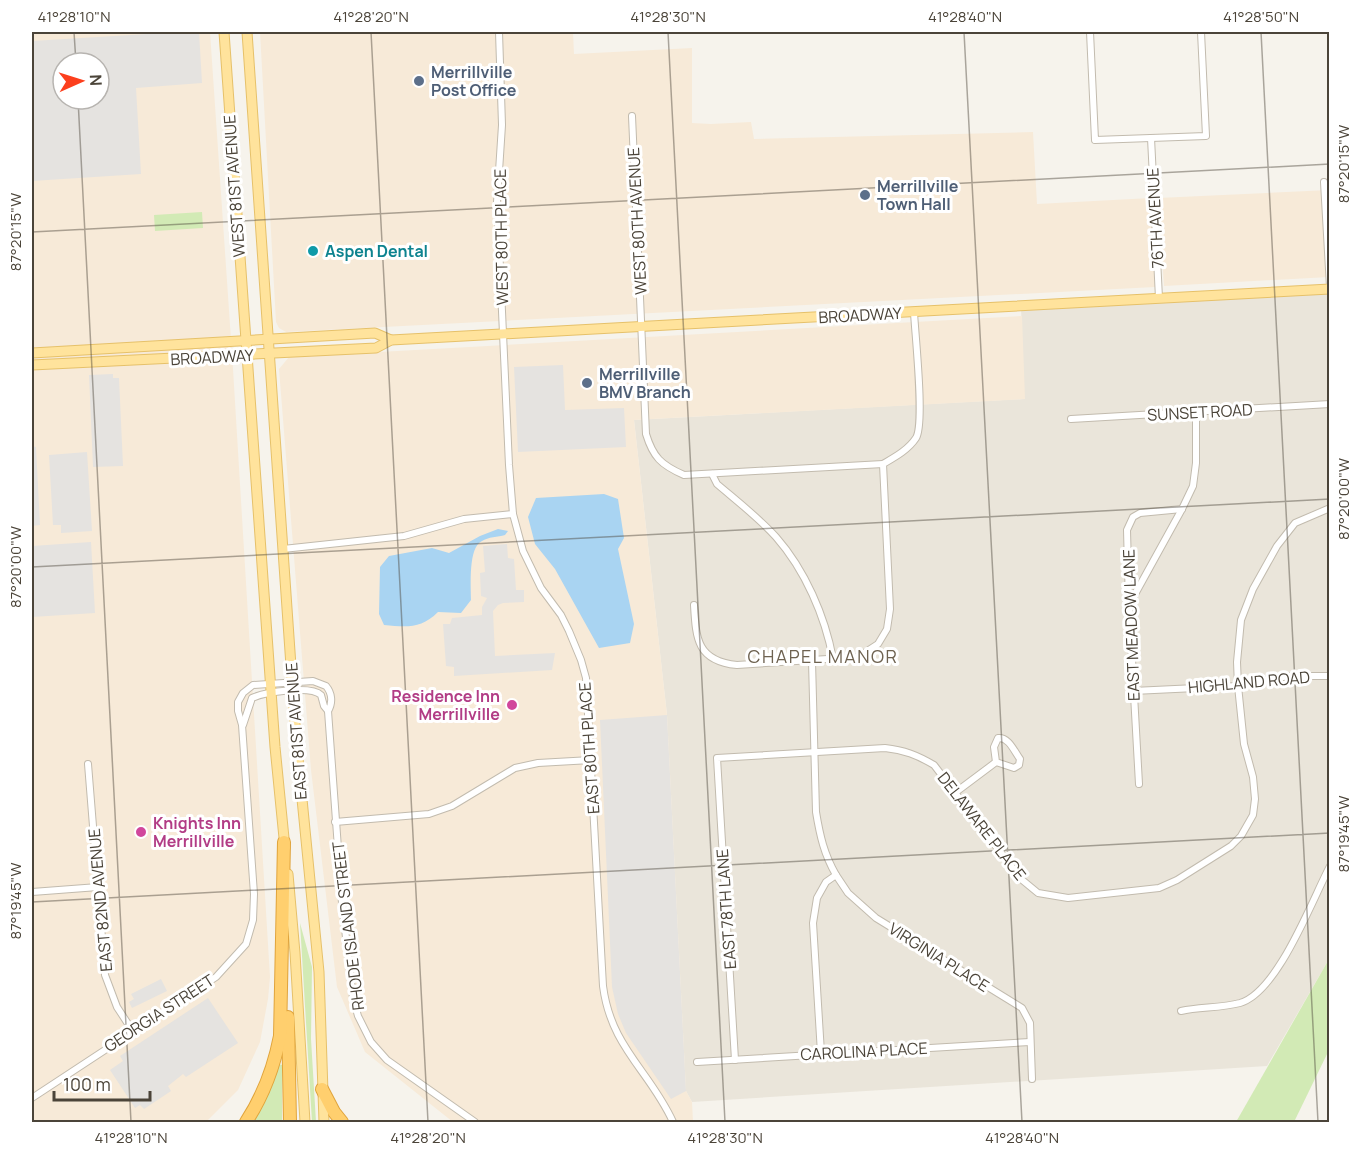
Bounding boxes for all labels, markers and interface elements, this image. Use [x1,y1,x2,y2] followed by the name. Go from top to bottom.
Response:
[37,6,111,27] text: 41°28'10"N
[333,6,409,27] text: 41°28'20"N
[630,6,706,27] text: 41°28'30"N
[928,6,1002,27] text: 41°28'40"N
[1223,6,1299,27] text: 41°28'50"N
[51,51,111,111] north arrow
[431,61,517,101] place label: Merrillville Post Office
[85,74,107,87] text: N
[412,74,426,88] marker: Merrillville Post Office
[218,114,250,258] street label: WEST 81ST AVENUE
[1333,125,1354,203] text: 87°20'15"W
[622,147,652,295] street label: WEST 80TH AVENUE
[1141,167,1169,269] street label: 76TH AVENUE
[489,168,513,306] street label: WEST 80TH PLACE
[877,175,959,215] place label: Merrillville Town Hall
[858,188,872,202] marker: Merrillville Town Hall
[5,193,26,271] text: 87°20'15"W
[325,240,428,262] place label: Aspen Dental
[306,244,320,258] marker: Aspen Dental
[818,302,902,328] street label: BROADWAY
[170,344,254,370] street label: BROADWAY
[599,363,691,403] place label: Merrillville BMV Branch
[580,376,594,390] marker: Merrillville BMV Branch
[1147,398,1254,426] street label: SUNSET ROAD
[1333,458,1354,540] text: 87°20'00"W
[5,526,26,608] text: 87°20'00"W
[1117,549,1145,701] street label: EAST MEADOW LANE
[748,644,898,668] district label: CHAPEL MANOR
[280,661,312,801] street label: EAST 81ST AVENUE
[1187,666,1311,698] street label: HIGHLAND ROAD
[573,681,605,815] street label: EAST 80TH PLACE
[391,685,500,725] place label: Residence Inn Merrillville
[505,698,519,712] marker: Residence Inn Merrillville
[933,767,1031,885] street label: DELAWARE PLACE
[1333,796,1354,872] text: 87°19'45"W
[153,812,241,852] place label: Knights Inn Merrillville
[134,825,148,839] marker: Knights Inn Merrillville
[83,828,117,972] street label: EAST 82ND AVENUE
[327,840,369,1012] street label: RHODE ISLAND STREET
[711,848,741,970] street label: EAST 78TH LANE
[5,863,26,939] text: 87°19'45"W
[885,917,993,997] street label: VIRGINIA PLACE
[100,969,219,1057] street label: GEORGIA STREET
[800,1037,928,1065] street label: CAROLINA PLACE
[54,1064,150,1102] scale bar
[63,1072,111,1096] text: 100 m
[94,1127,168,1148] text: 41°28'10"N
[390,1127,466,1148] text: 41°28'20"N
[687,1127,763,1148] text: 41°28'30"N
[985,1127,1059,1148] text: 41°28'40"N

